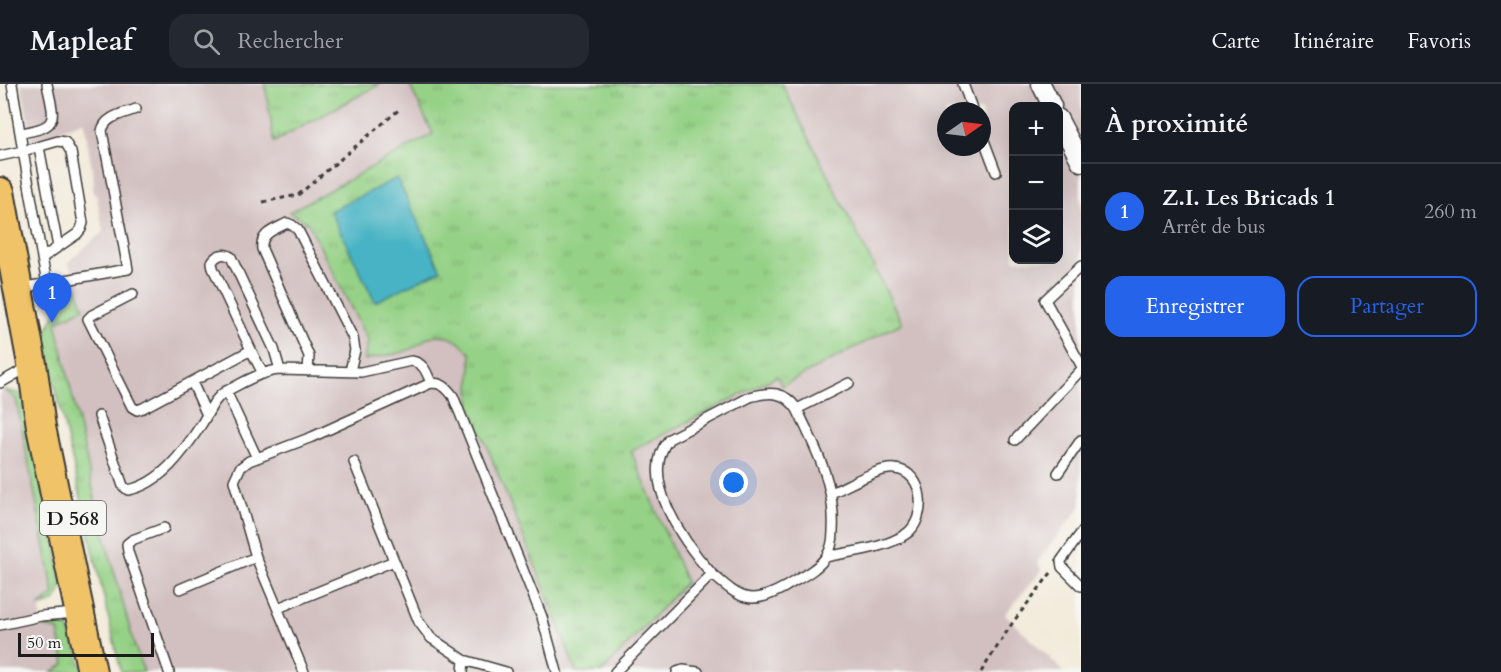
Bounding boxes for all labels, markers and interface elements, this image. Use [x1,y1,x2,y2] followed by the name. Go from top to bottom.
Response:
[169,14,589,68] search box
[30,22,133,60] text: Mapleaf
[190,25,223,58] icon: search
[238,26,343,56] text: Rechercher
[1211,27,1260,56] text: Carte
[1293,27,1374,56] text: Itinéraire
[1407,27,1471,56] text: Favoris
[937,102,991,156] north arrow
[1009,102,1063,264] map controls
[1009,102,1063,156] button: +
[1105,106,1248,141] text: À proximité
[1009,156,1063,210] button: −
[1162,183,1336,213] text: Z.I. Les Bricads 1
[1119,198,1130,225] text: 1
[1424,198,1477,225] text: 260 m
[1009,210,1063,264] button: layers
[1162,213,1265,240] text: Arrêt de bus
[32,274,72,323] pin: 1
[1105,276,1285,337] button: Enregistrer
[1297,276,1477,337] button: Partager
[719,468,748,497] your location
[40,501,106,535] road number: D 568
[18,630,154,658] scale bar
[27,632,61,654] text: 50 m

